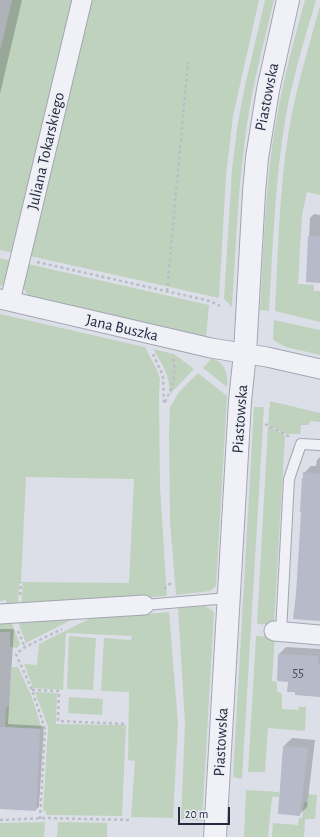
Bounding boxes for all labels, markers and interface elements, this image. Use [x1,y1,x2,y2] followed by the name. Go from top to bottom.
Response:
[251,61,283,133] street label: Piastowska
[23,90,69,212] street label: Juliana Tokarskiego
[84,310,160,346] street label: Jana Buszka
[228,384,252,454] street label: Piastowska
[292,665,304,681] house number: 55
[210,707,232,777] street label: Piastowska
[180,799,232,825] scale bar
[185,808,208,820] text: 20 m

